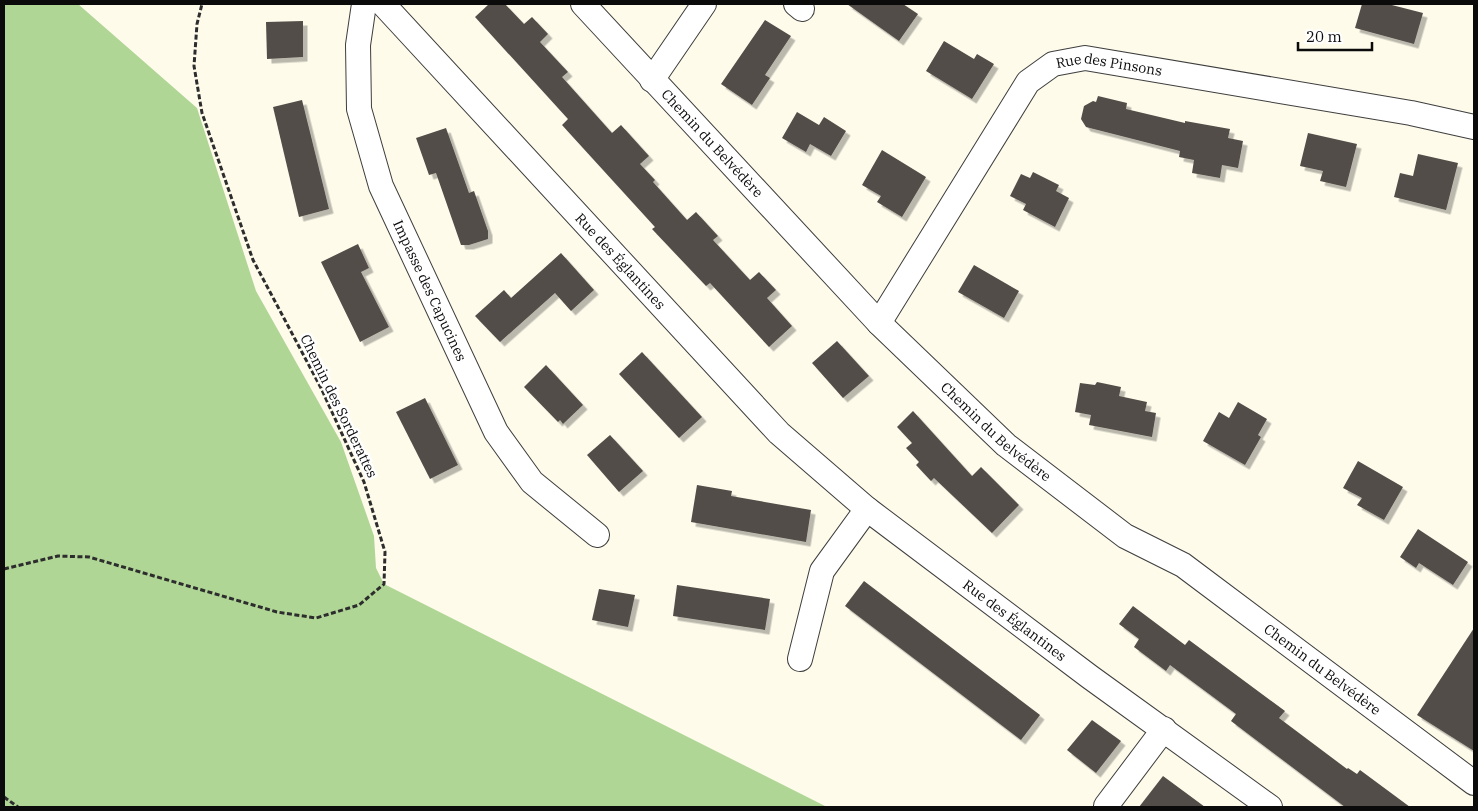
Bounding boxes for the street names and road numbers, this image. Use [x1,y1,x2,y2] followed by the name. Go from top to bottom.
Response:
[1054,49,1164,80] street label: Rue des Pinsons
[657,85,767,201] street label: Chemin du Belvédère
[571,209,669,313] street label: Rue des Églantines
[389,217,471,364] street label: Impasse des Capucines
[296,331,382,481] street label: Chemin des Sorderattes
[937,378,1055,485] street label: Chemin du Belvédère
[959,575,1070,665] street label: Rue des Églantines
[1260,620,1384,719] street label: Chemin du Belvédère

